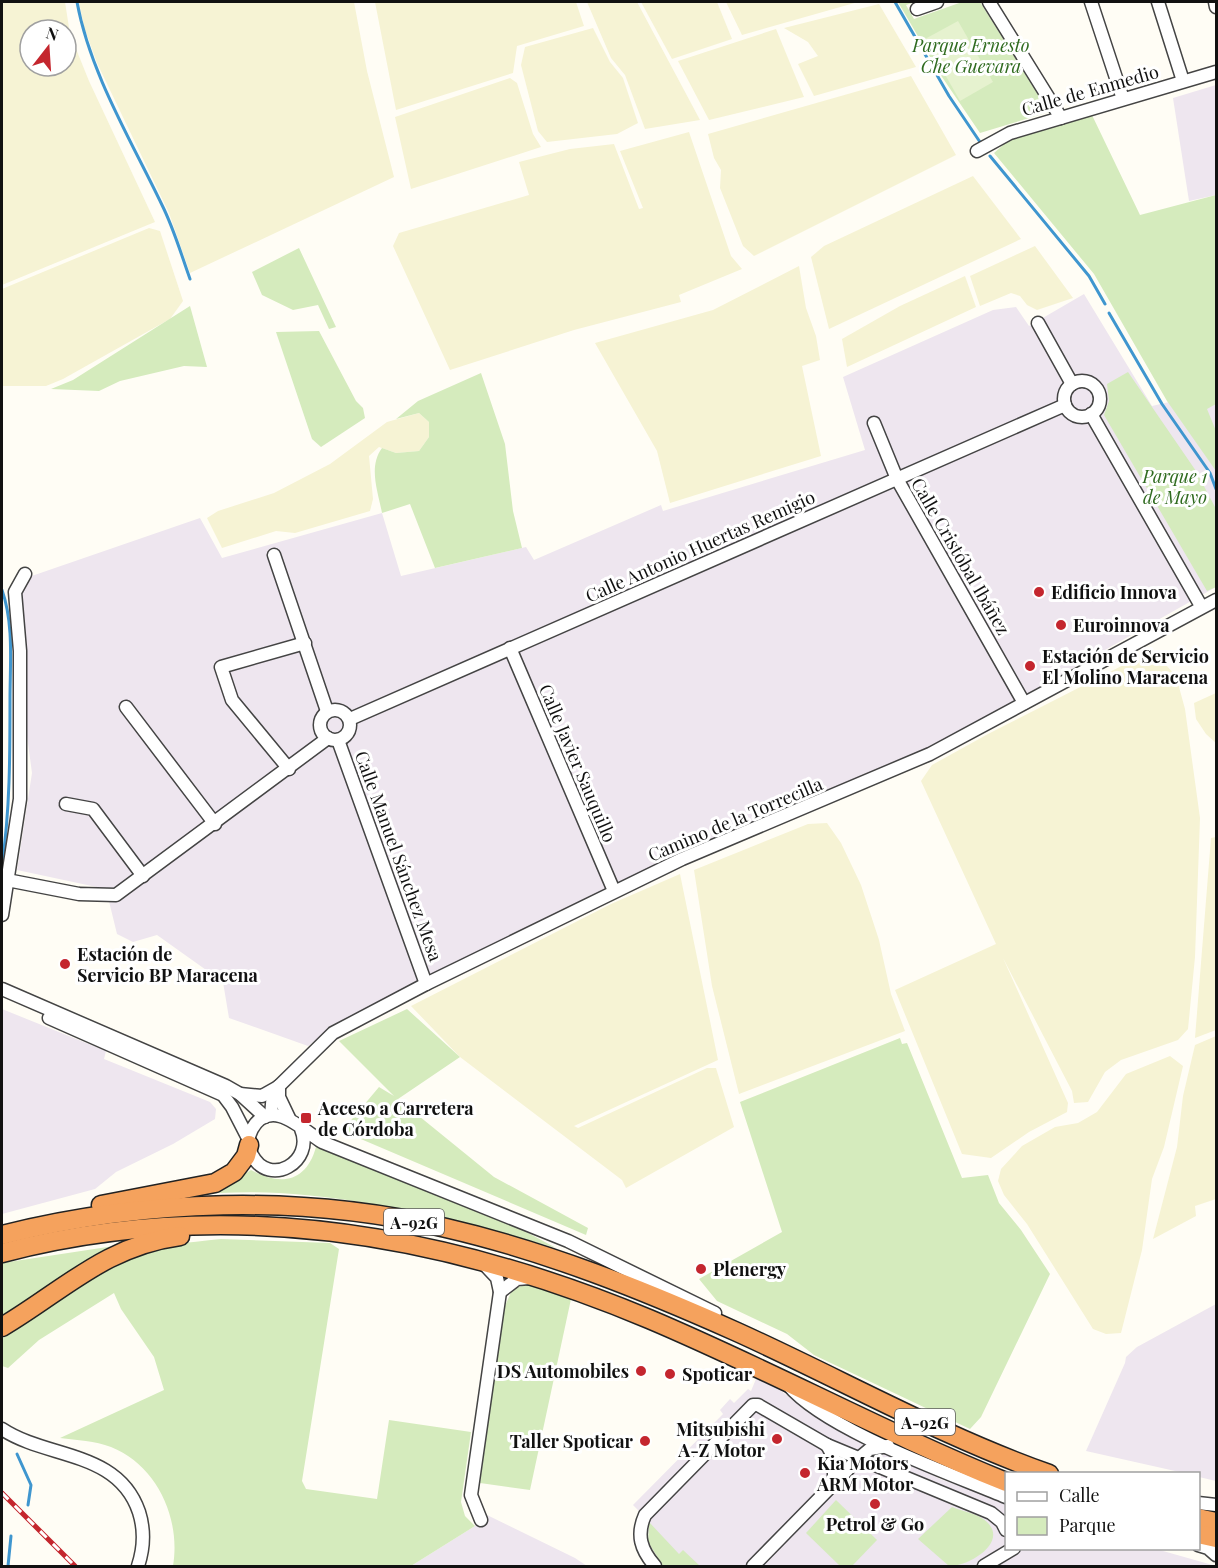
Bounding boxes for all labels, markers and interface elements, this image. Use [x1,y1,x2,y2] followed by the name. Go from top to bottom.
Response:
[18,18,78,78] north arrow
[44,21,62,45] text: N
[911,33,1030,78] park label: Parque Ernesto Che Guevara
[1019,59,1161,121] street label: Calle de Enmedio
[1142,464,1207,509] park label: Parque 1 de Mayo
[906,473,1016,639] street label: Calle Cristóbal Ibáñez
[582,484,819,608] street label: Calle Antonio Huertas Remigio
[1051,580,1177,604] place label: Edificio Innova
[1032,585,1046,599] marker: Edificio Innova
[1073,613,1170,637] place label: Euroinnova
[1054,618,1068,632] marker: Euroinnova
[1042,644,1209,689] place label: Estación de Servicio El Molino Maracena
[1023,659,1037,673] marker: Estación de Servicio El Molino Maracena
[534,680,622,846] street label: Calle Javier Sauquillo
[350,748,448,964] street label: Calle Manuel Sánchez Mesa
[644,771,826,867] street label: Camino de la Torrecilla
[77,942,259,987] place label: Estación de Servicio BP Maracena
[58,957,72,971] marker: Estación de Servicio BP Maracena
[317,1096,474,1141] place label: Acceso a Carretera de Córdoba
[299,1111,313,1125] marker: Acceso a Carretera de Córdoba
[384,1209,444,1235] road number: A-92G
[713,1257,787,1281] place label: Plenergy
[694,1262,708,1276] marker: Plenergy
[497,1359,629,1383] place label: DS Automobiles
[682,1362,753,1386] place label: Spoticar
[634,1364,648,1378] marker: DS Automobiles
[663,1367,677,1381] marker: Spoticar
[895,1409,955,1435] road number: A-92G
[676,1417,766,1462] place label: Mitsubishi A-Z Motor
[510,1429,634,1453] place label: Taller Spoticar
[770,1432,784,1446] marker: Mitsubishi A-Z Motor
[638,1434,652,1448] marker: Taller Spoticar
[816,1451,914,1496] place label: Kia Motors ARM Motor
[798,1466,812,1480] marker: Kia Motors ARM Motor
[1005,1472,1200,1550] legend
[1059,1483,1100,1507] text: Calle
[868,1497,882,1511] marker: Petrol & Go
[826,1512,924,1536] place label: Petrol & Go
[1059,1513,1116,1537] text: Parque

